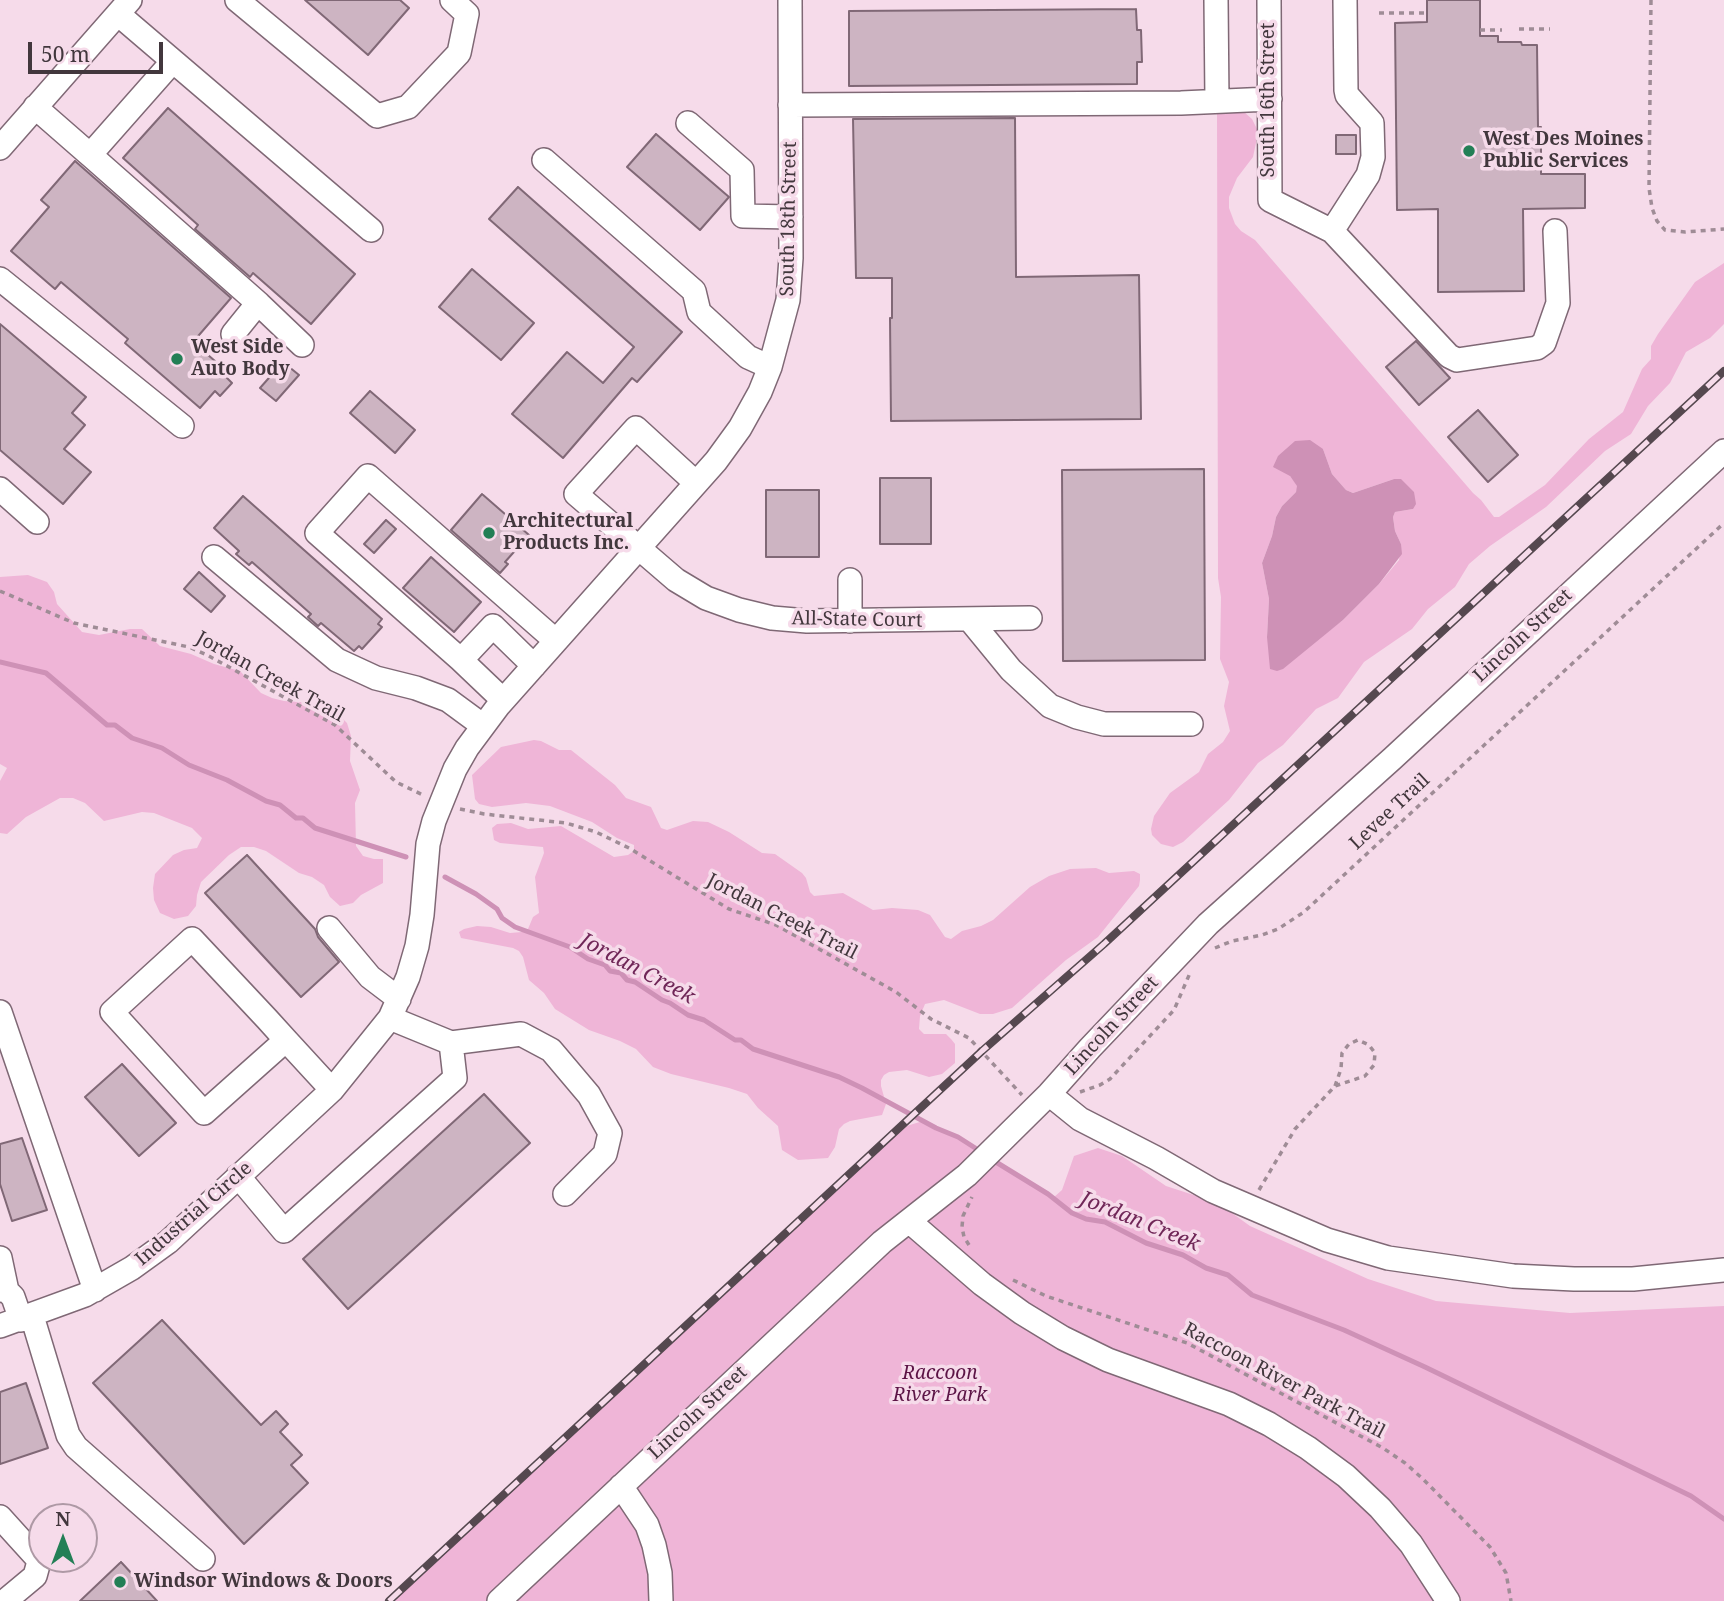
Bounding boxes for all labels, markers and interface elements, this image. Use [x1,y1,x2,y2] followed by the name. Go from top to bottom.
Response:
[1258,23,1280,177] street label: South 16th Street
[32,28,166,72] scale bar
[41,40,90,68] text: 50 m
[1483,129,1643,173] place label: West Des Moines Public Services
[776,141,802,297] street label: South 18th Street
[1461,143,1477,159] marker: West Des Moines Public Services
[191,337,290,381] place label: West Side Auto Body
[169,351,185,367] marker: West Side Auto Body
[503,511,633,555] place label: Architectural Products Inc.
[481,525,497,541] marker: Architectural Products Inc.
[1469,585,1577,687] street label: Lincoln Street
[791,607,923,633] street label: All-State Court
[192,627,348,727] street label: Jordan Creek Trail
[1345,769,1435,855] street label: Levee Trail
[703,869,861,965] street label: Jordan Creek Trail
[575,928,699,1010] water label: Jordan Creek
[1061,972,1163,1080] street label: Lincoln Street
[131,1157,257,1271] street label: Industrial Circle
[1077,1187,1203,1257] water label: Jordan Creek
[1179,1318,1389,1444] street label: Raccoon River Park Trail
[644,1362,752,1464] street label: Lincoln Street
[893,1363,987,1407] park label: Raccoon River Park
[28,1503,98,1573] north arrow
[56,1506,70,1532] text: N
[134,1571,393,1593] place label: Windsor Windows & Doors
[112,1574,128,1590] marker: Windsor Windows & Doors

